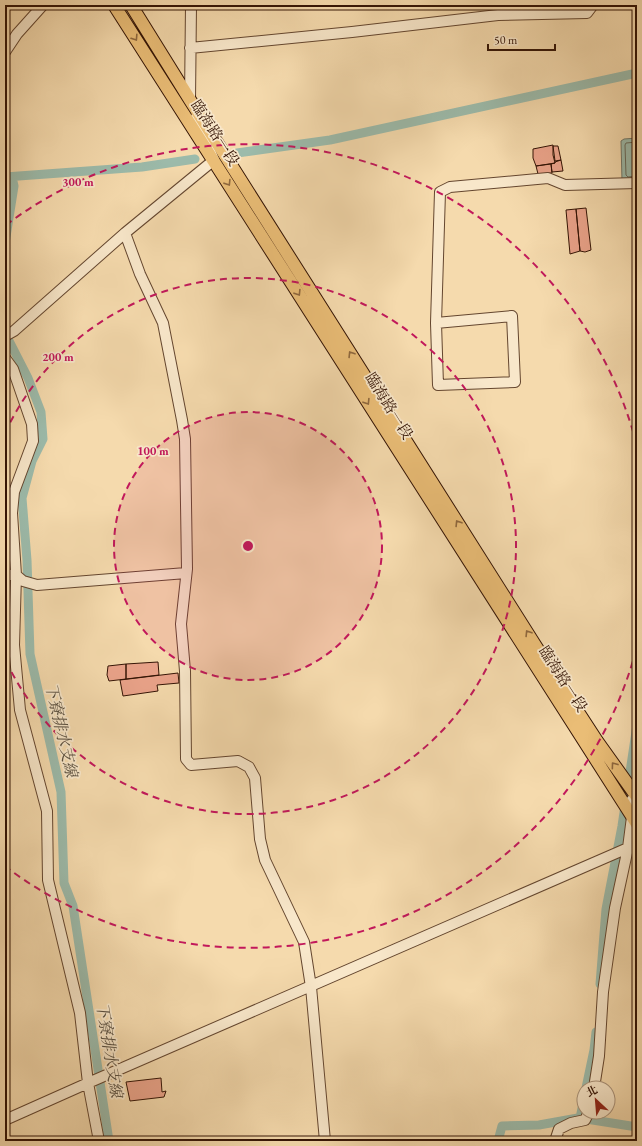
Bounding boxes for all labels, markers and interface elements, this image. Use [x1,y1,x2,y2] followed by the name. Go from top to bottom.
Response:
[488,26,555,52] scale bar
[494,32,518,48] text: 50 m
[131,34,138,41] one-way arrow
[187,96,244,169] street label: 臨海路一段
[62,174,94,190] text: 300 m
[223,179,231,186] one-way arrow
[293,288,300,295] one-way arrow
[42,349,74,365] text: 200 m
[349,352,356,359] one-way arrow
[361,369,417,443] street label: 臨海路一段
[363,398,370,405] one-way arrow
[137,443,169,459] text: 100 m
[455,520,463,527] one-way arrow
[241,539,255,553] centre of rings
[525,630,532,637] one-way arrow
[535,642,592,715] street label: 臨海路一段
[40,681,83,781] water label: 下寮排水支線
[612,763,619,770] one-way arrow
[92,1001,128,1101] water label: 下寮排水支線
[576,1080,616,1120] north arrow
[584,1082,600,1100] text: 北

